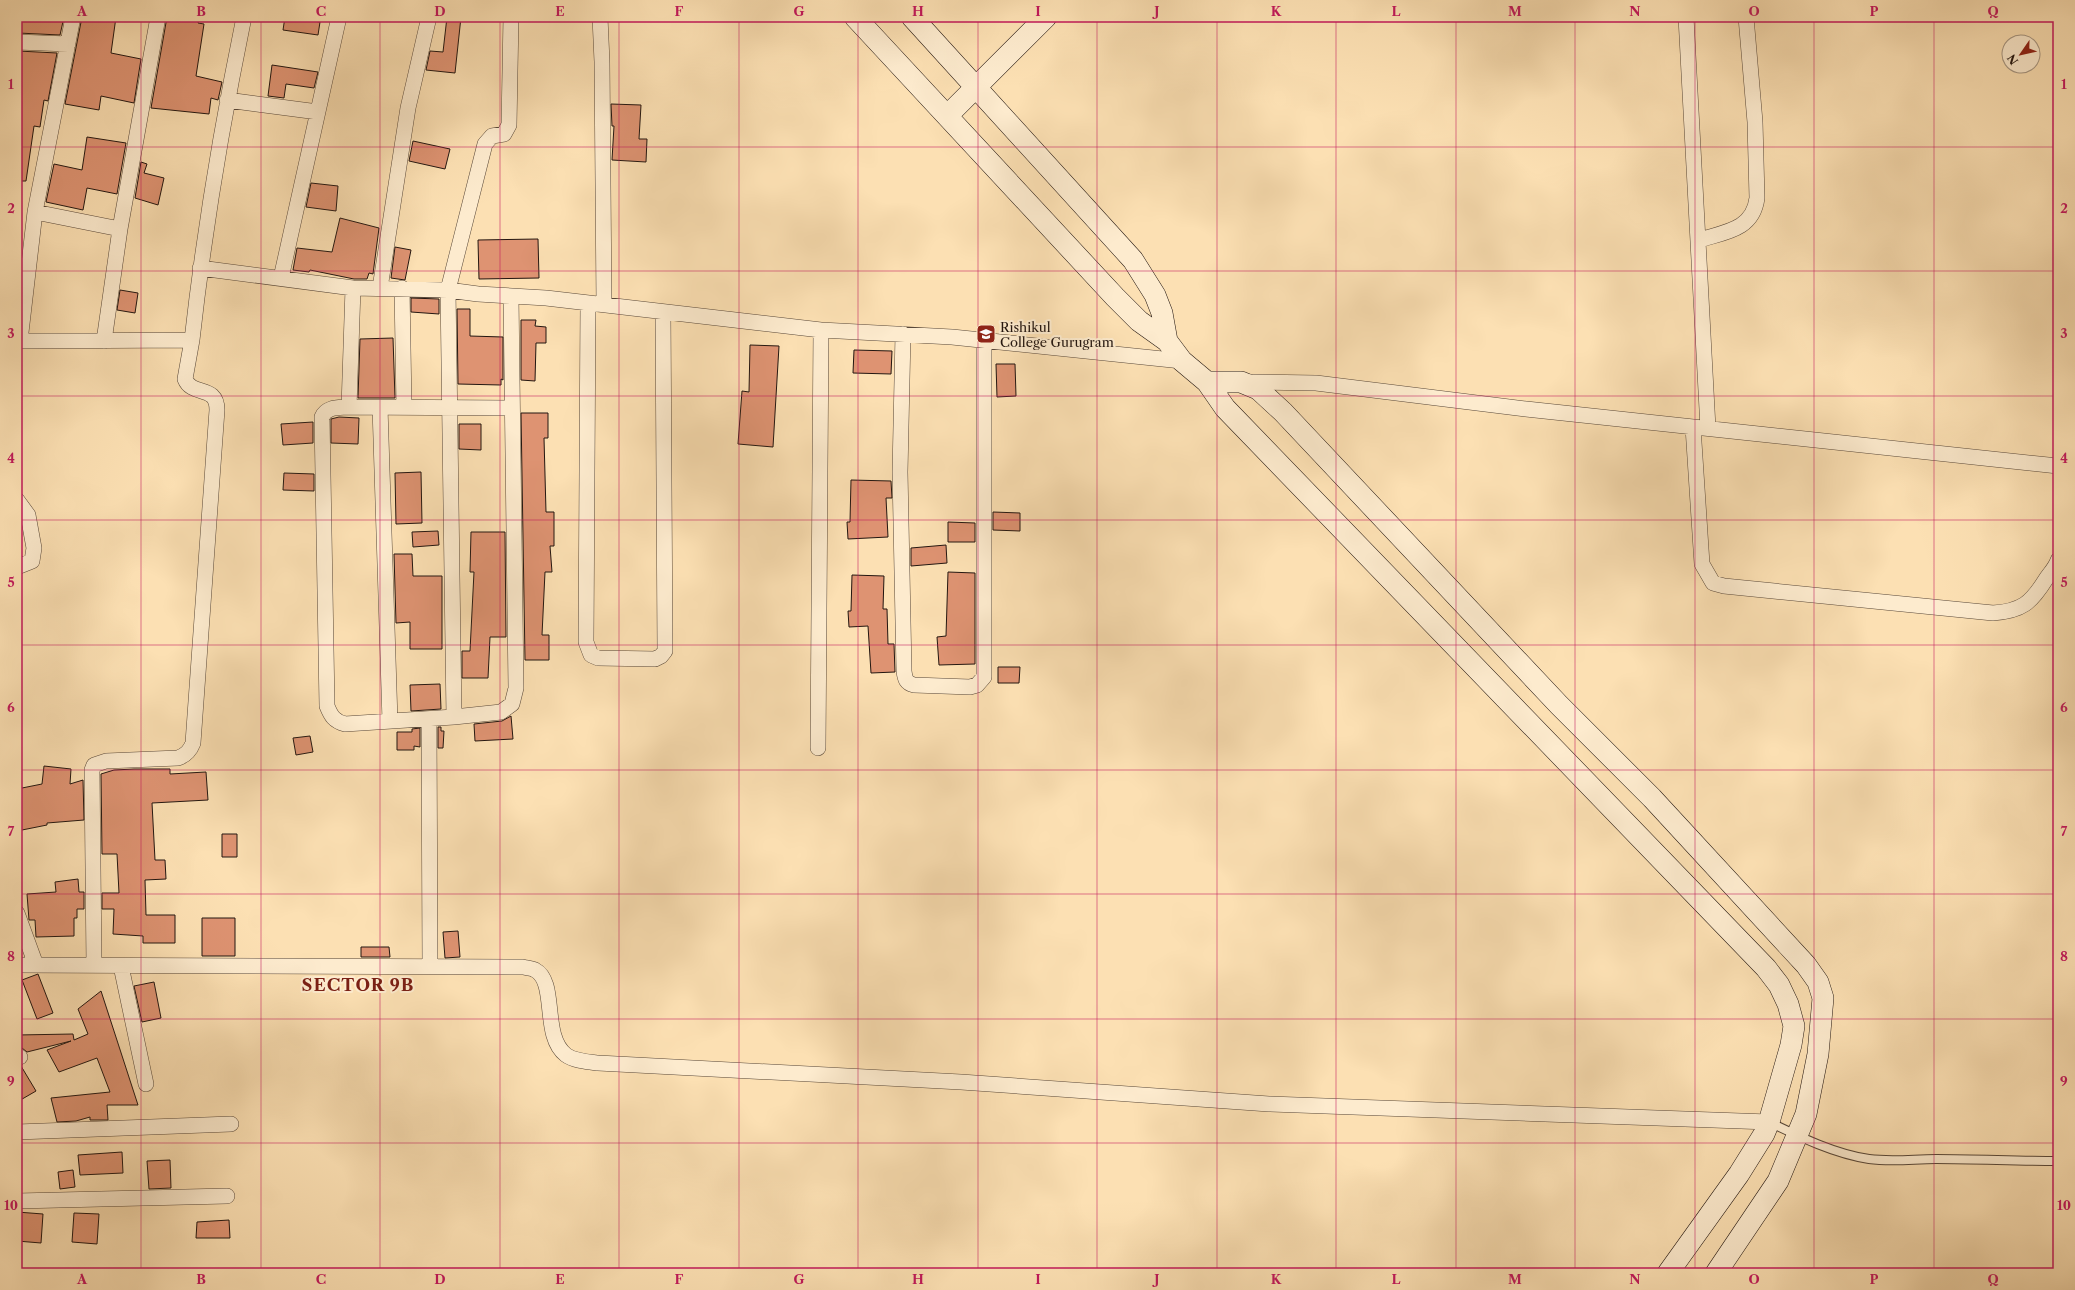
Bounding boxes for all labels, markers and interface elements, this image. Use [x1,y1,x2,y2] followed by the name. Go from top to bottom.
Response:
[76,3,88,19] text: A
[196,3,206,19] text: B
[316,3,326,19] text: C
[434,3,446,19] text: D
[555,3,565,19] text: E
[675,3,684,19] text: F
[793,3,805,19] text: G
[912,3,924,19] text: H
[1035,3,1041,19] text: I
[1152,3,1160,19] text: J
[1271,3,1282,19] text: K
[1392,3,1401,19] text: L
[1508,3,1522,19] text: M
[1629,3,1641,19] text: N
[1748,3,1760,19] text: O
[1870,3,1879,19] text: P
[1987,3,1999,19] text: Q
[2001,34,2041,74] north arrow
[2004,51,2021,67] text: N
[8,76,14,92] text: 1
[2061,76,2067,92] text: 1
[7,200,15,216] text: 2
[2060,200,2068,216] text: 2
[1000,319,1114,350] place label: Rishikul College Gurugram
[975,323,997,345] school or university icon: Rishikul College Gurugram
[7,325,15,341] text: 3
[2060,325,2068,341] text: 3
[7,450,15,466] text: 4
[2060,450,2068,466] text: 4
[7,574,15,590] text: 5
[2060,574,2068,590] text: 5
[7,699,15,715] text: 6
[2060,699,2068,715] text: 6
[8,823,15,839] text: 7
[2061,823,2068,839] text: 7
[7,948,15,964] text: 8
[2060,948,2068,964] text: 8
[302,975,415,995] district label: SECTOR 9B
[7,1073,15,1089] text: 9
[2060,1073,2068,1089] text: 9
[4,1197,18,1213] text: 10
[2057,1197,2071,1213] text: 10
[76,1271,88,1287] text: A
[196,1271,206,1287] text: B
[316,1271,326,1287] text: C
[434,1271,446,1287] text: D
[555,1271,565,1287] text: E
[675,1271,684,1287] text: F
[793,1271,805,1287] text: G
[912,1271,924,1287] text: H
[1035,1271,1041,1287] text: I
[1152,1271,1160,1287] text: J
[1271,1271,1282,1287] text: K
[1392,1271,1401,1287] text: L
[1508,1271,1522,1287] text: M
[1629,1271,1641,1287] text: N
[1748,1271,1760,1287] text: O
[1870,1271,1879,1287] text: P
[1987,1271,1999,1287] text: Q

